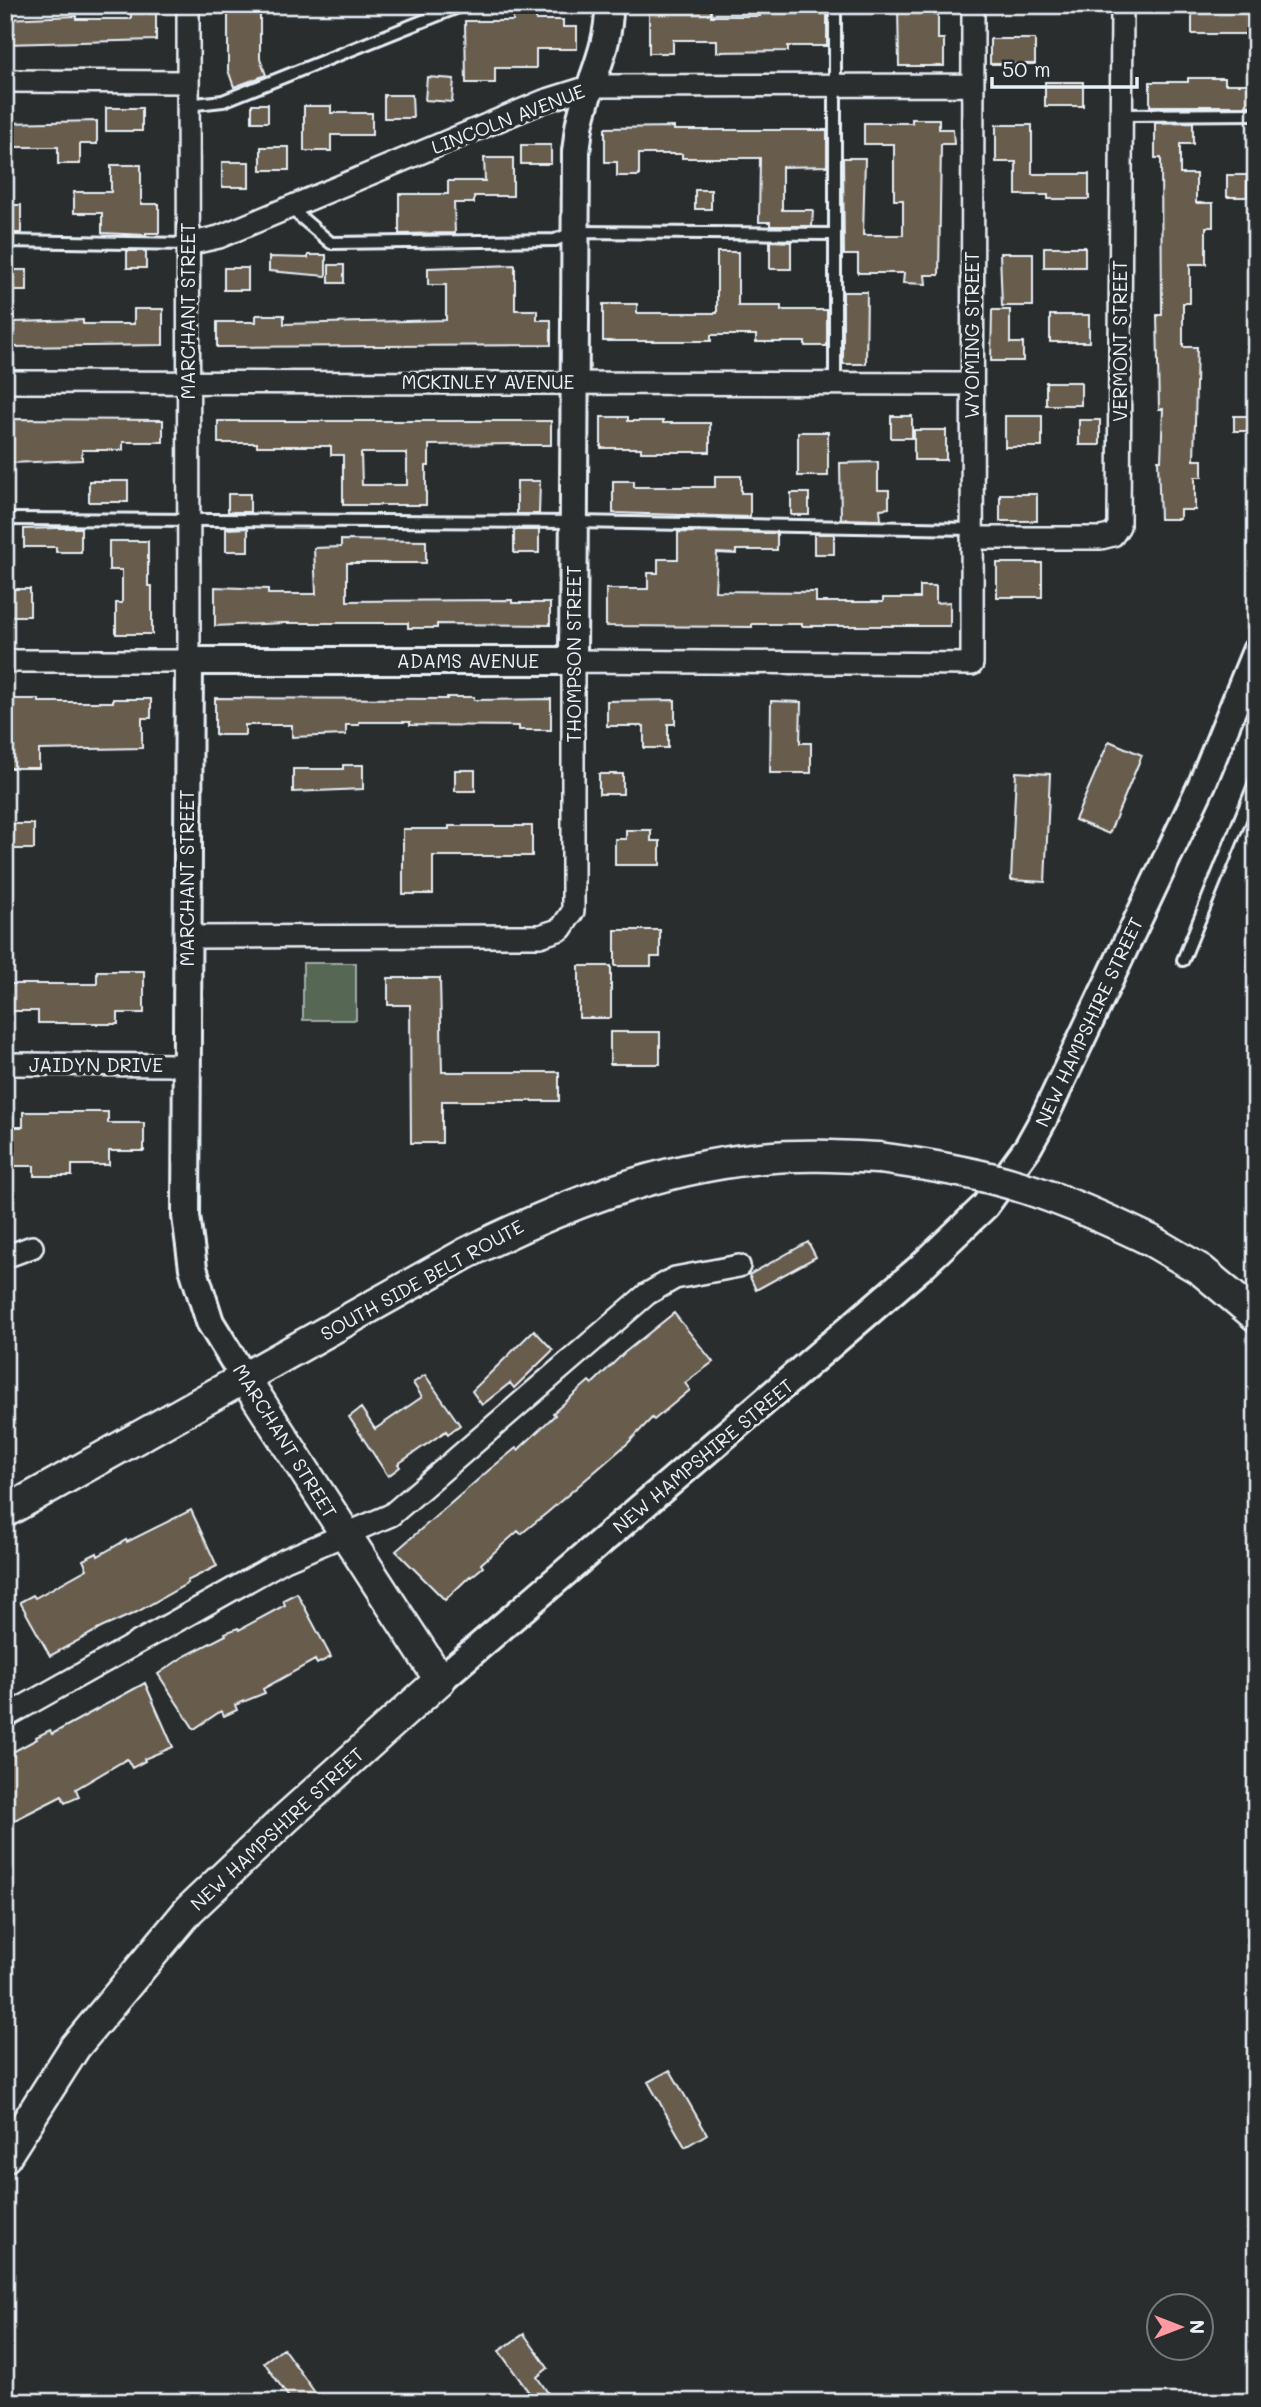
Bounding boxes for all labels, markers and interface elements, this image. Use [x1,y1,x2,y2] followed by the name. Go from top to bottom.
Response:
[992,46,1137,90] scale bar
[1002,55,1051,82] text: 50 m
[428,78,588,159] street label: LINCOLN AVENUE
[175,222,200,400] street label: MARCHANT STREET
[959,251,984,419] street label: WYOMING STREET
[1107,260,1132,422] street label: VERMONT STREET
[402,369,575,394] street label: MCKINLEY AVENUE
[561,565,586,743] street label: THOMPSON STREET
[397,648,539,673] street label: ADAMS AVENUE
[174,789,199,967] street label: MARCHANT STREET
[1029,913,1148,1131] street label: NEW HAMPSHIRE STREET
[29,1052,163,1077] street label: JAIDYN DRIVE
[316,1213,528,1346] street label: SOUTH SIDE BELT ROUTE
[228,1359,343,1523] street label: MARCHANT STREET
[607,1373,798,1539] street label: NEW HAMPSHIRE STREET
[185,1742,369,1916] street label: NEW HAMPSHIRE STREET
[1146,2292,1216,2362] north arrow
[1185,2320,1210,2334] text: N

